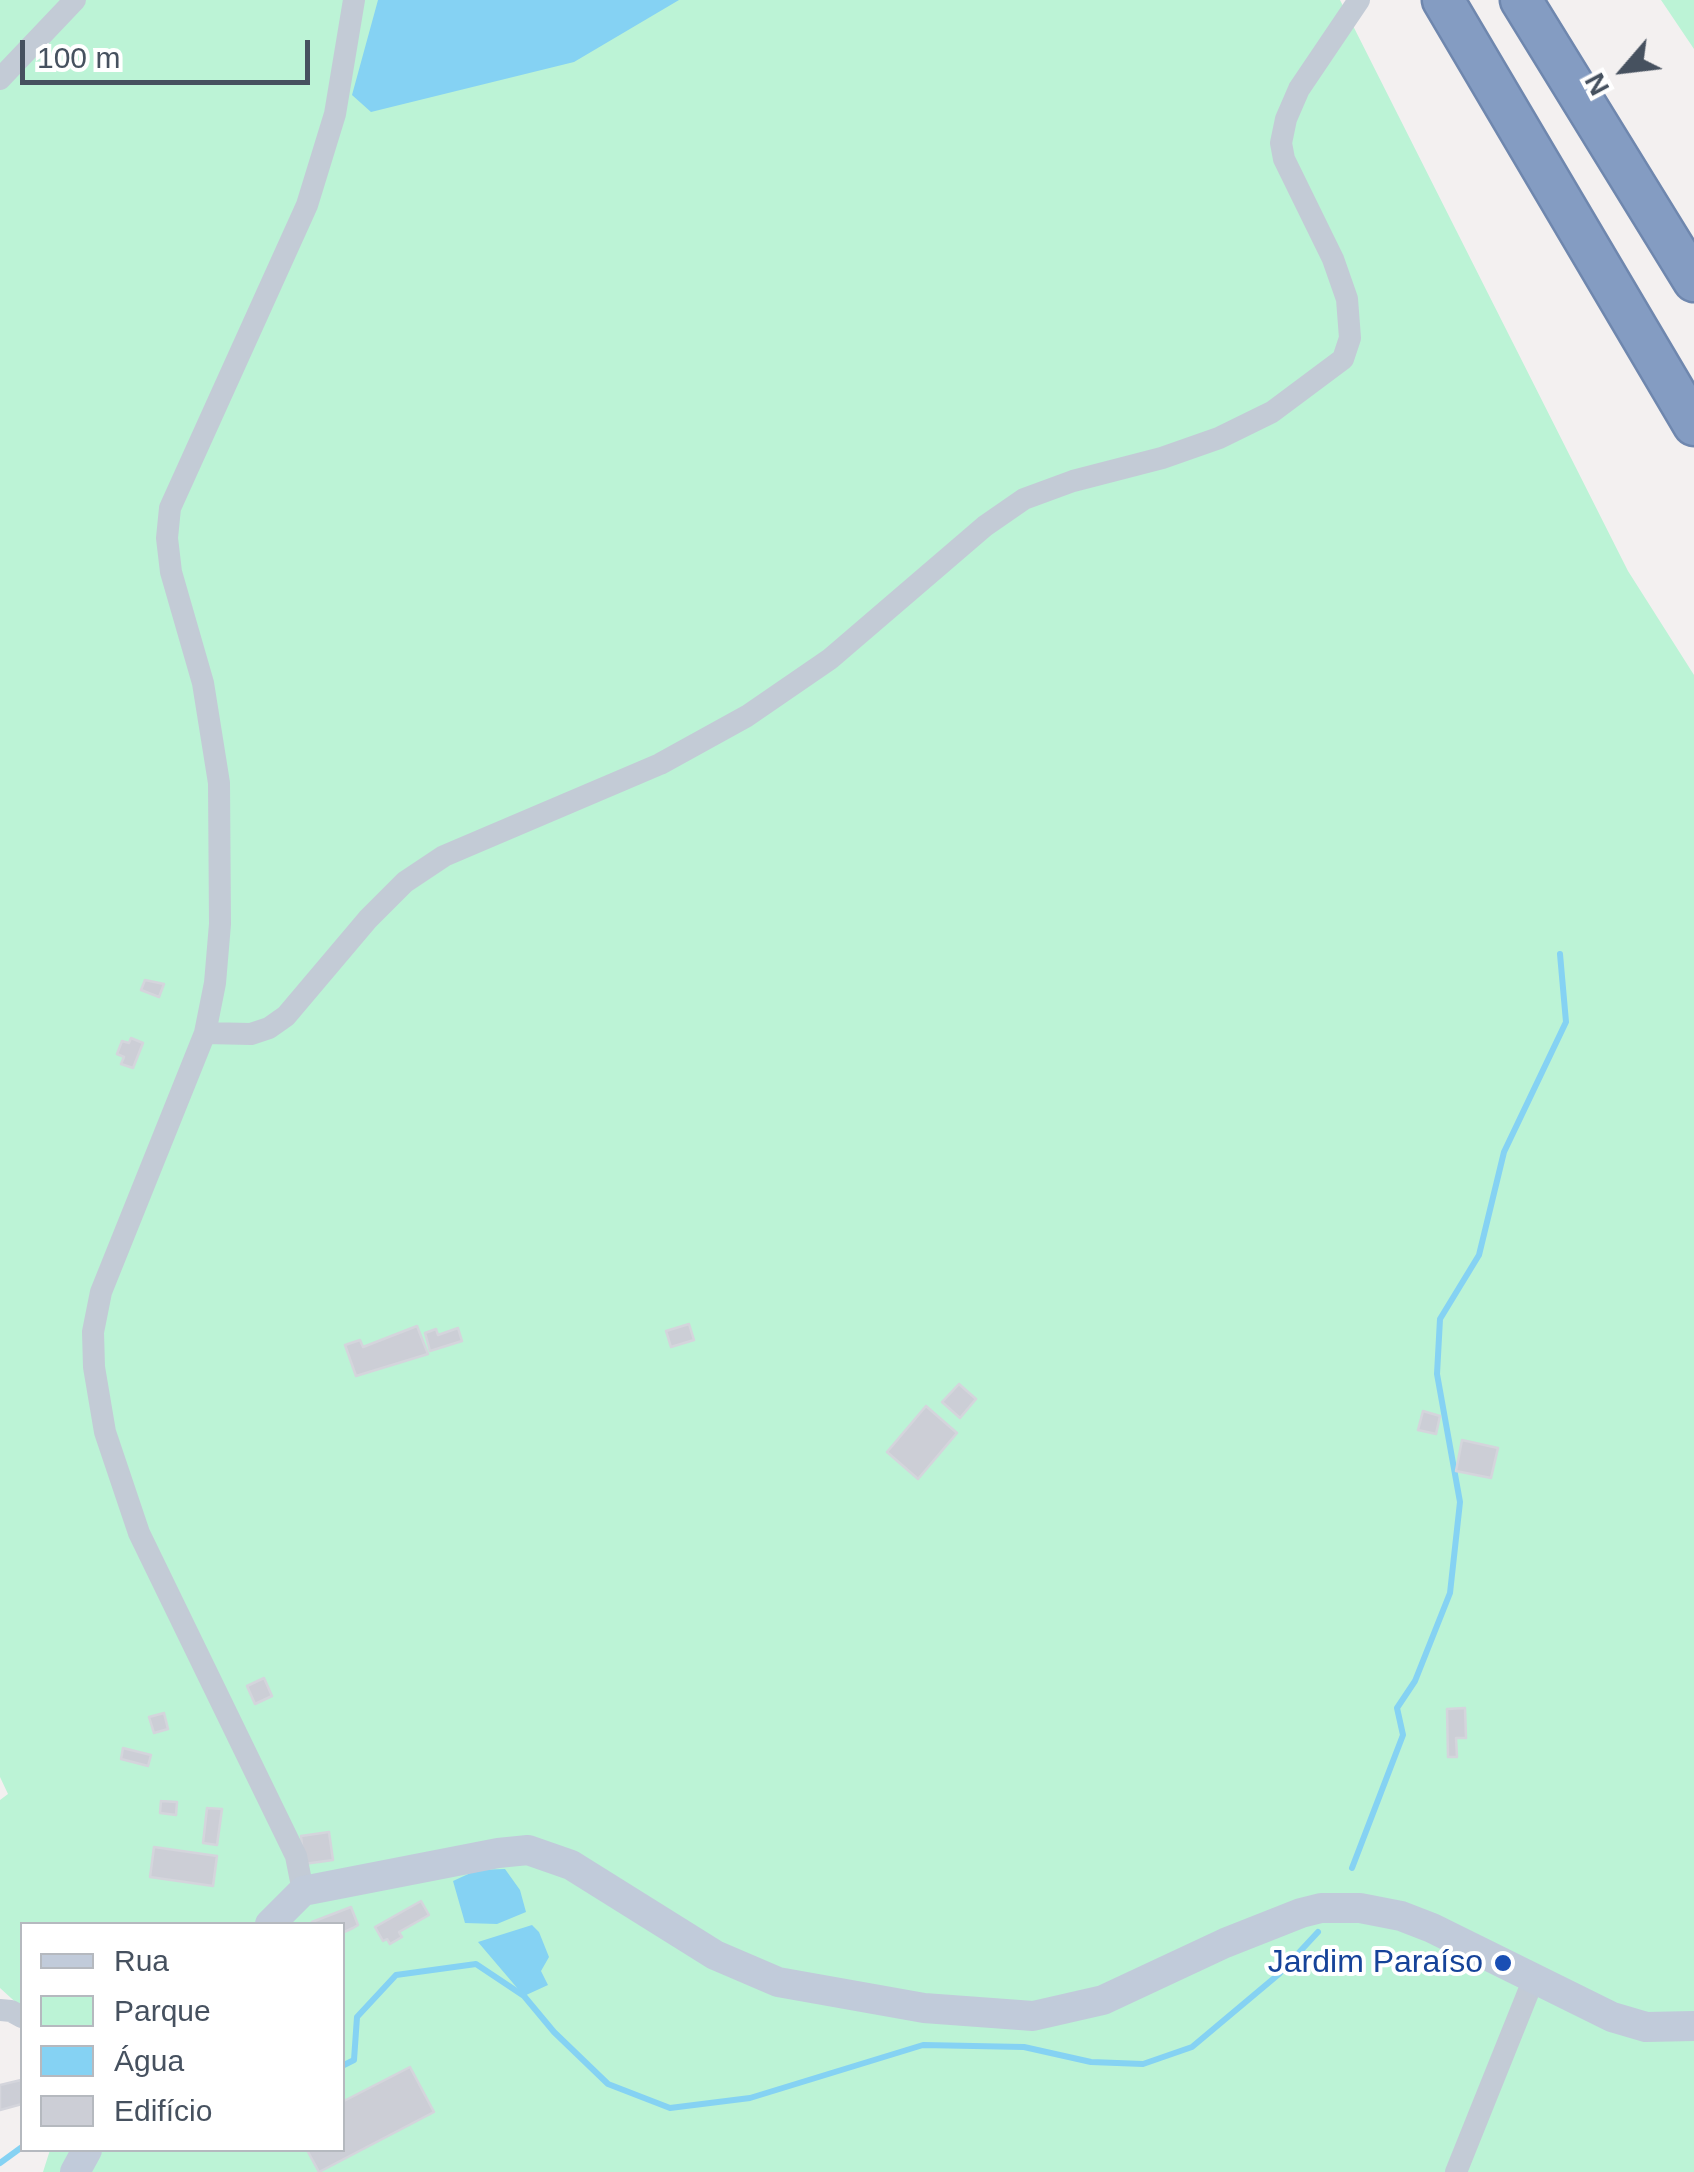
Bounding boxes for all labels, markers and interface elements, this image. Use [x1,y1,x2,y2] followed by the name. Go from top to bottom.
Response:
[25,20,315,82] scale bar
[1574,20,1674,120] north arrow
[37,41,120,74] text: 100 m
[1579,68,1616,101] text: N
[20,1922,345,2152] legend
[114,1944,169,1977] text: Rua
[1268,1944,1483,1982] place label: Jardim Paraíso
[1492,1952,1514,1974] marker: Jardim Paraíso
[114,1994,211,2027] text: Parque
[114,2044,184,2077] text: Água
[114,2094,212,2127] text: Edifício

